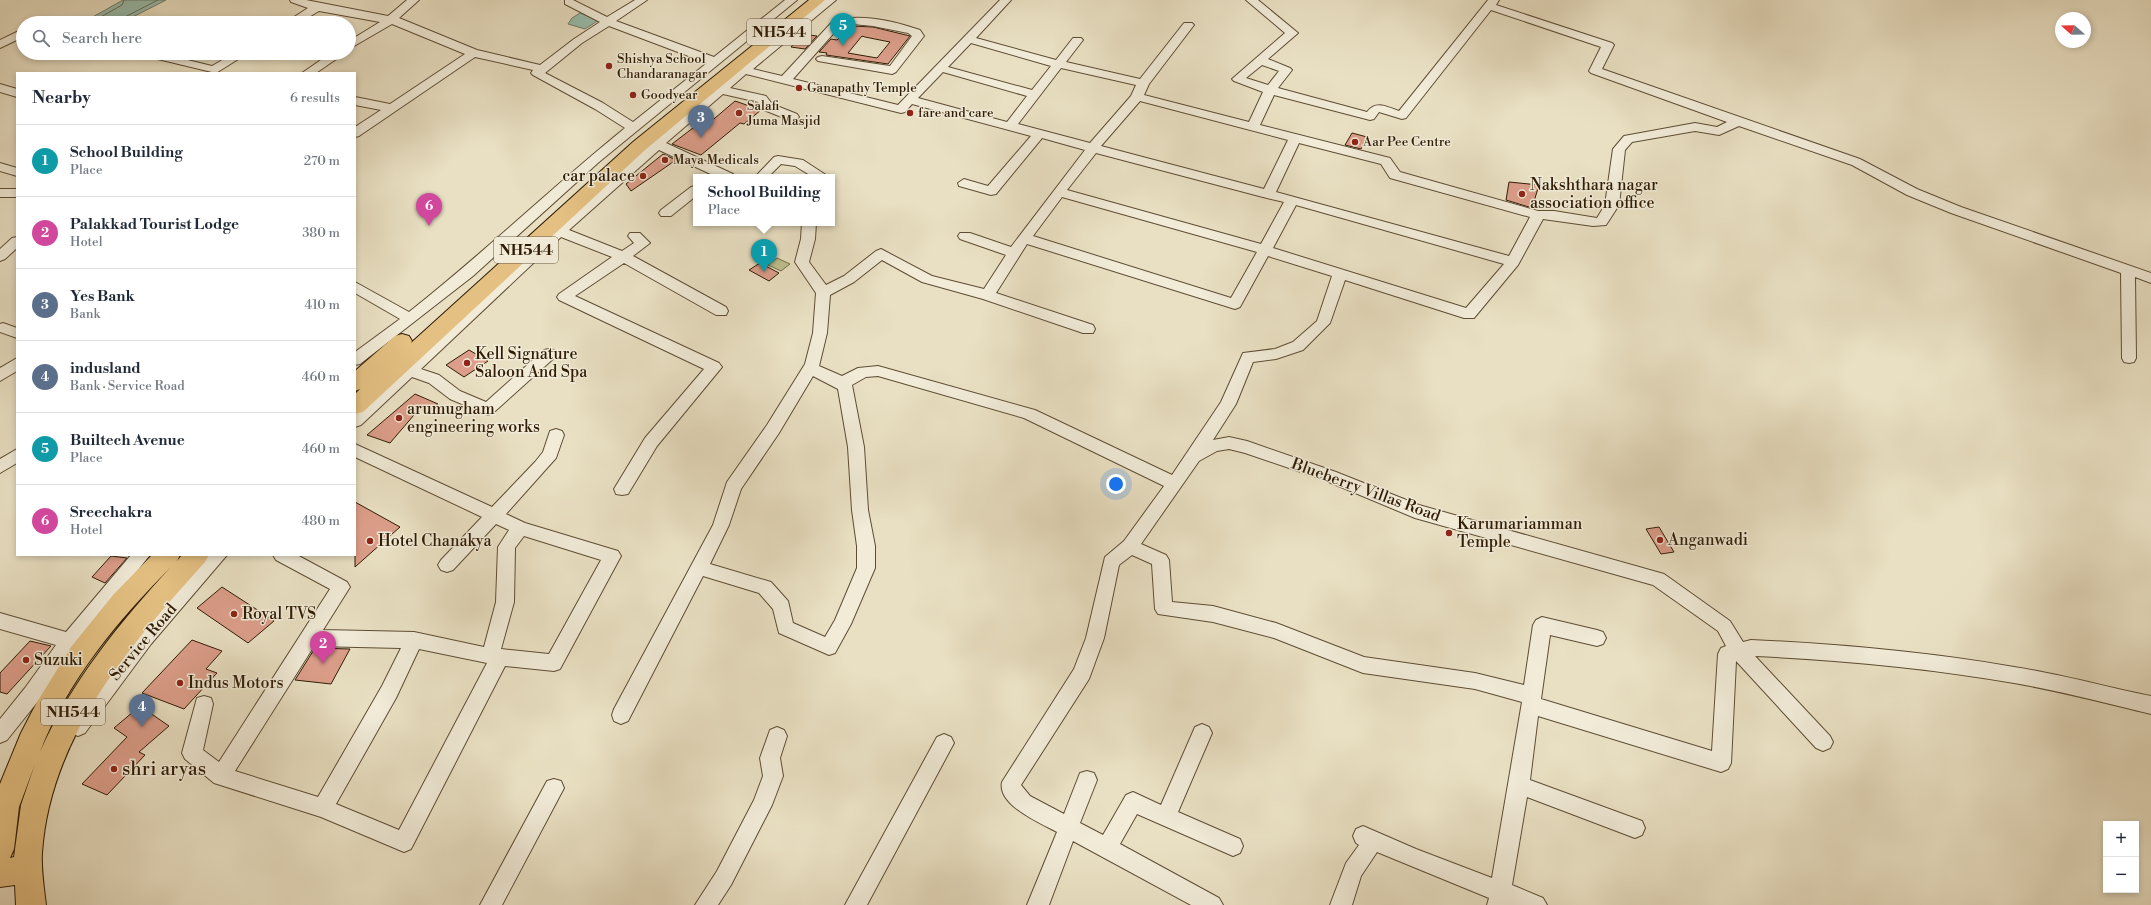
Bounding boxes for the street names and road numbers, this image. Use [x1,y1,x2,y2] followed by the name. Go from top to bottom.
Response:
[747,19,811,45] road number: NH544
[494,237,558,263] road number: NH544
[1288,453,1443,526] street label: Blueberry Villas Road
[105,599,181,685] street label: Service Road
[41,699,105,725] road number: NH544

